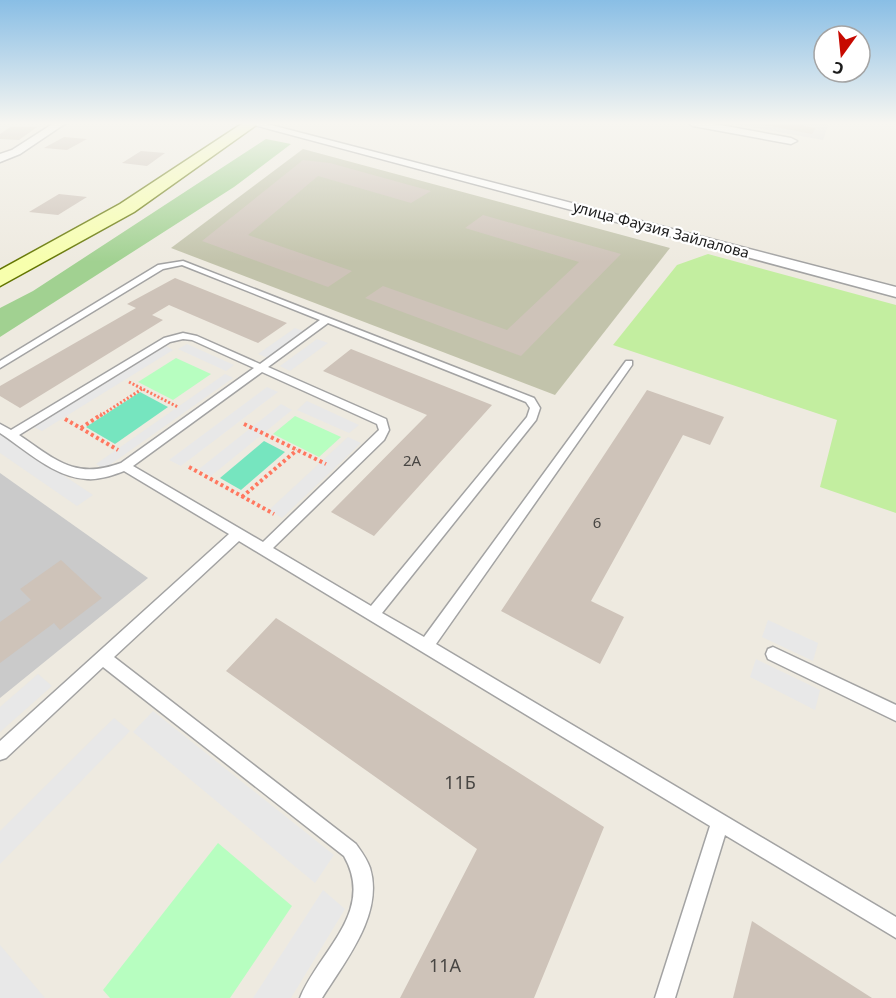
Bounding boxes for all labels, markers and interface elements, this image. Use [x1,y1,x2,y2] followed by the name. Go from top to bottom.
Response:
[812,24,872,84] north arrow
[830,57,846,80] text: С
[571,196,752,262] street label: улица Фаузия Зайлалова
[403,450,422,470] house number: 2А
[593,512,601,532] house number: 6
[444,770,476,794] house number: 11Б
[429,953,462,977] house number: 11А

